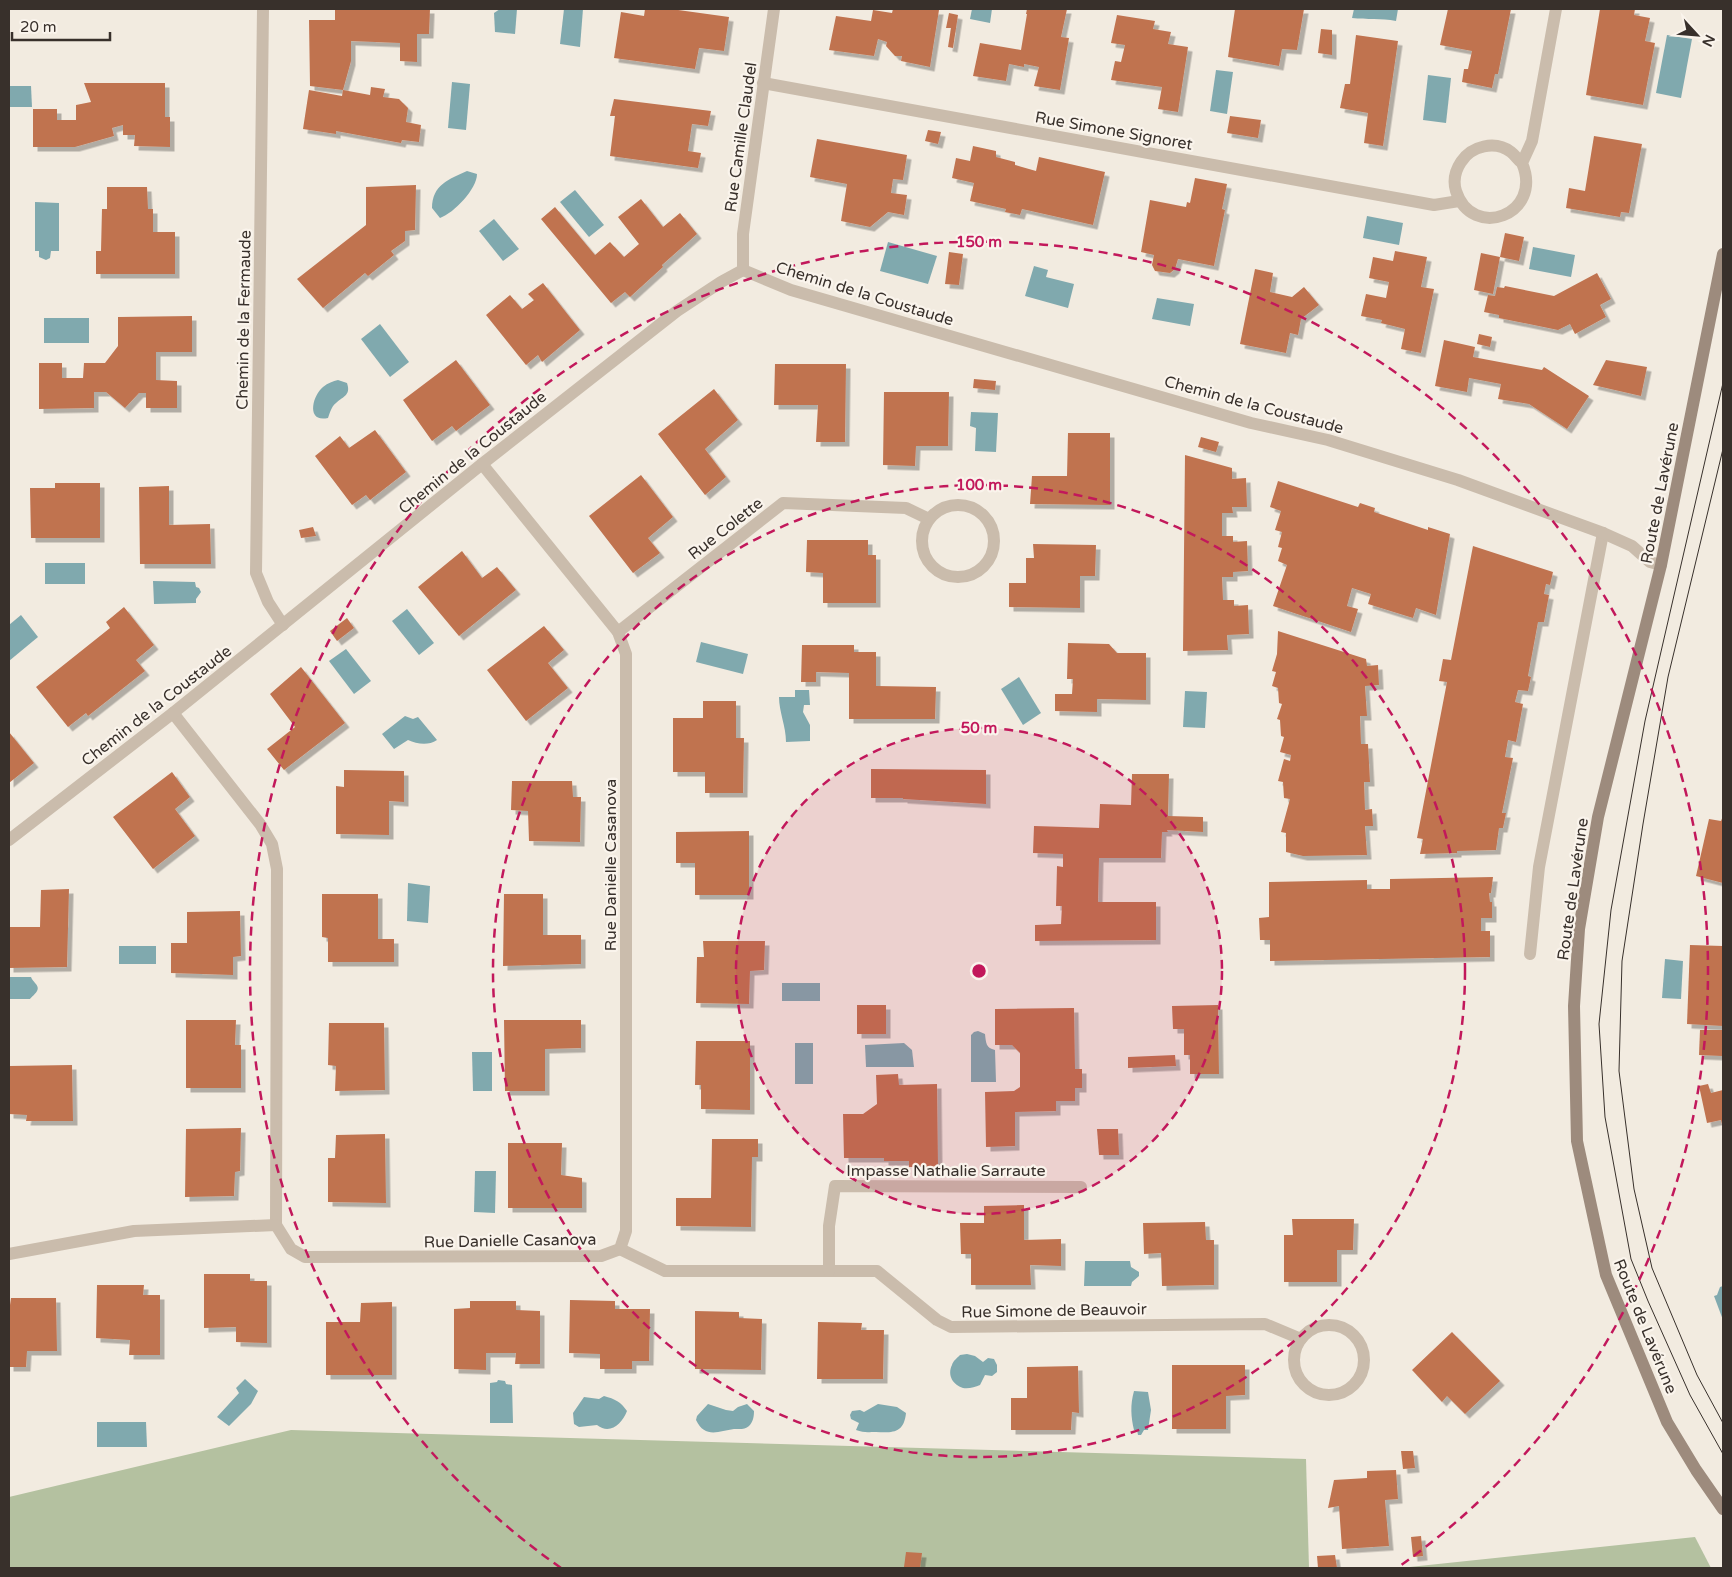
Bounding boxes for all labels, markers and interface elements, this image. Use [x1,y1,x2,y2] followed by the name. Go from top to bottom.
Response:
[12,10,110,42] scale bar
[1672,10,1722,60] north arrow
[20,18,57,36] text: 20 m
[1698,32,1718,49] text: N
[721,61,761,213] street label: Rue Camille Claudel
[1033,107,1194,155] street label: Rue Simone Signoret
[232,230,256,410] street label: Chemin de la Fermaude
[956,233,1002,251] text: 150 m
[773,257,956,331] street label: Chemin de la Coustaude
[1162,371,1346,439] street label: Chemin de la Coustaude
[395,387,551,519] street label: Chemin de la Coustaude
[1636,421,1683,566] street label: Route de Lavérune
[956,476,1002,494] text: 100 m
[684,493,767,564] street label: Rue Colette
[78,641,236,771] street label: Chemin de la Coustaude
[961,719,997,737] text: 50 m
[601,779,621,951] street label: Rue Danielle Casanova
[1553,817,1593,962] street label: Route de Lavérune
[970,962,988,980] centre of rings
[846,1161,1046,1181] street label: Impasse Nathalie Sarraute
[424,1229,597,1253] street label: Rue Danielle Casanova
[1609,1256,1681,1397] street label: Route de Lavérune
[961,1299,1148,1323] street label: Rue Simone de Beauvoir

